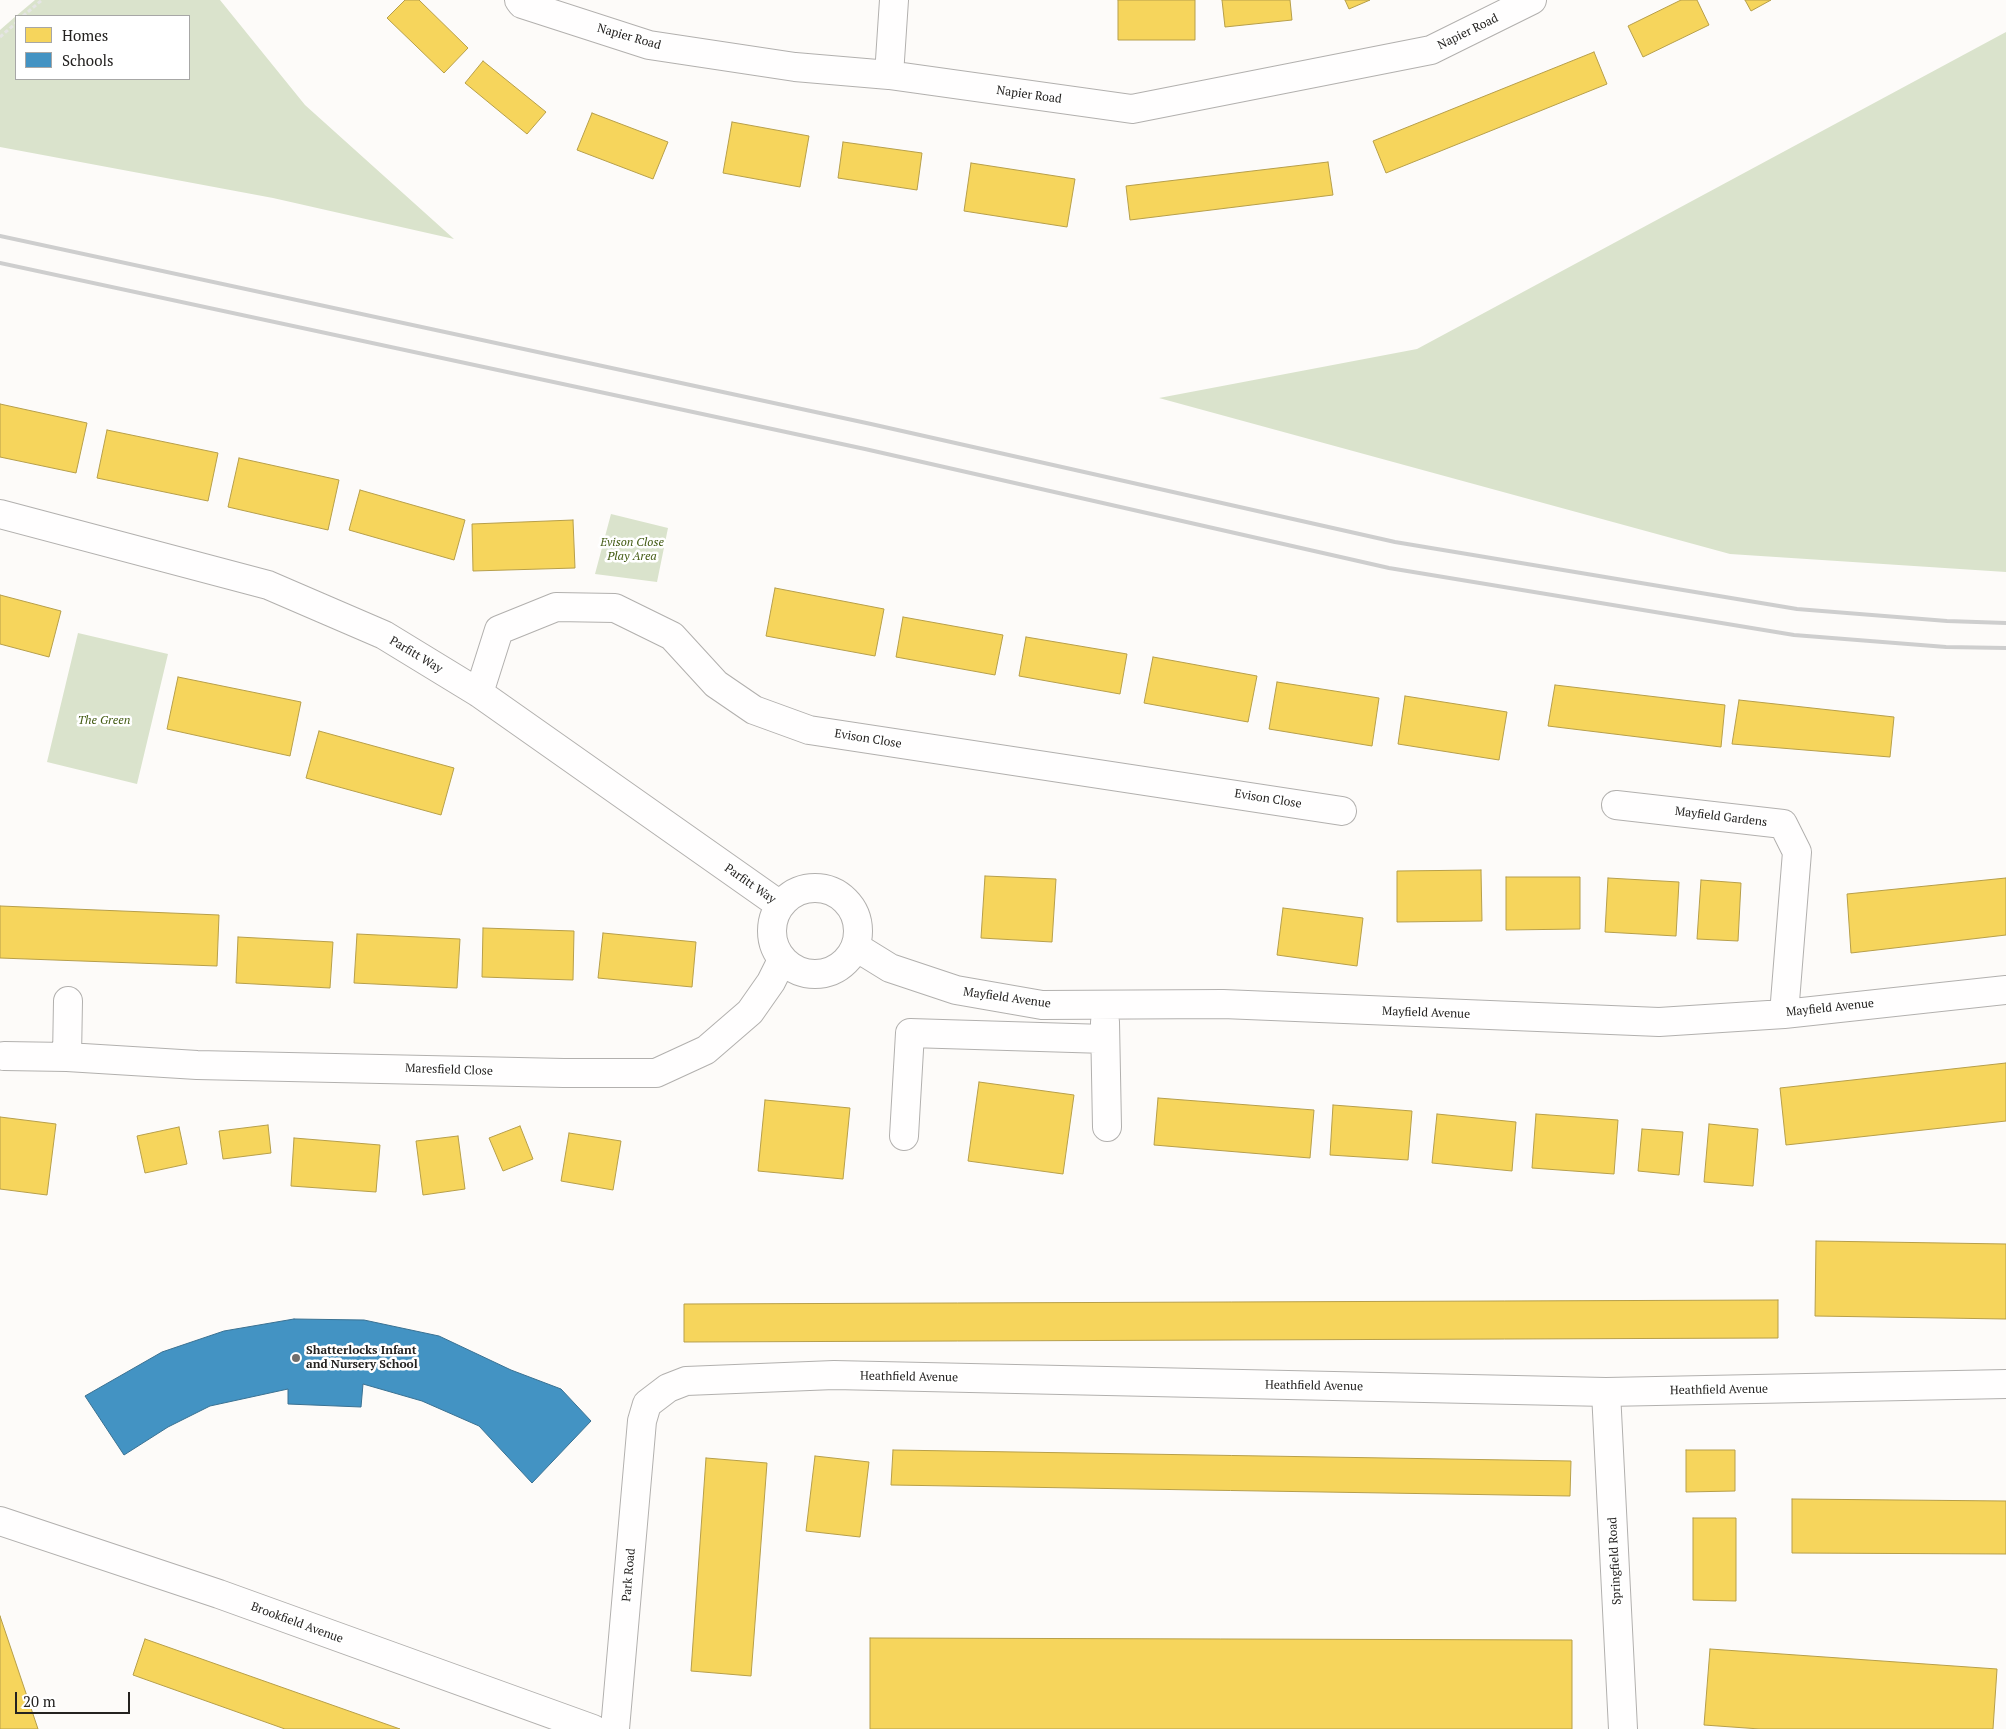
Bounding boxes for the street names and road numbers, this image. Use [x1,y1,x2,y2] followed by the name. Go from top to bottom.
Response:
[1435,11,1501,53] street label: Napier Road
[595,21,663,53] street label: Napier Road
[996,83,1062,107] street label: Napier Road
[387,634,445,676] street label: Parfitt Way
[833,727,903,751] street label: Evison Close
[1233,787,1303,811] street label: Evison Close
[1674,804,1768,830] street label: Mayfield Gardens
[722,861,778,907] street label: Parfitt Way
[962,985,1052,1011] street label: Mayfield Avenue
[1785,996,1875,1020] street label: Mayfield Avenue
[1382,1004,1470,1022] street label: Mayfield Avenue
[405,1061,493,1079] street label: Maresfield Close
[860,1369,958,1385] street label: Heathfield Avenue
[1265,1378,1363,1394] street label: Heathfield Avenue
[1670,1382,1768,1398] street label: Heathfield Avenue
[1606,1517,1624,1605] street label: Springfield Road
[619,1548,639,1602] street label: Park Road
[249,1600,345,1646] street label: Brookfield Avenue

